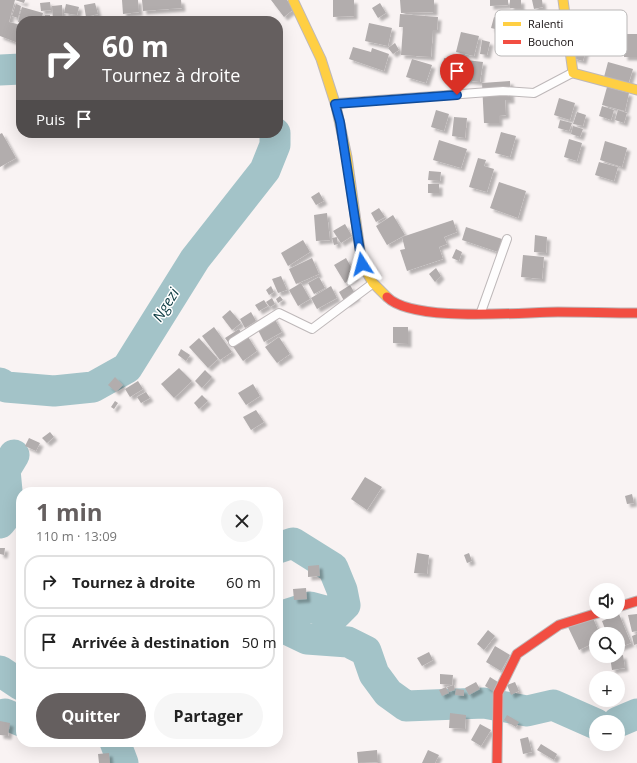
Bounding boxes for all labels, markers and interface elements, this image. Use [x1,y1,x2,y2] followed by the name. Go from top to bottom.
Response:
[495,10,627,56] legend
[528,16,563,31] text: Ralenti
[102,27,169,65] text: 60 m
[36,32,88,84] icon: right
[528,34,574,49] text: Bouchon
[440,54,474,95] pin
[446,60,468,82] icon: arrive
[102,63,240,87] text: Tournez à droite
[73,108,95,130] icon: arrive
[36,109,65,129] text: Puis
[341,243,383,285] position arrow
[147,284,183,325] water label: Ngezi
[36,495,103,528] text: 1 min
[221,500,263,542] button: close
[36,527,117,545] text: 110 m · 13:09
[38,571,60,593] icon: right
[72,572,195,592] text: Tournez à droite
[226,572,261,592] text: 60 m
[589,583,625,751] map controls
[589,583,625,619] button: sound
[589,627,625,663] button: search
[38,631,60,653] icon: arrive
[72,632,230,652] text: Arrivée à destination
[242,632,277,652] text: 50 m
[589,671,625,707] button: +
[36,693,146,739] button: Quitter
[154,693,263,739] button: Partager
[589,715,625,751] button: −

